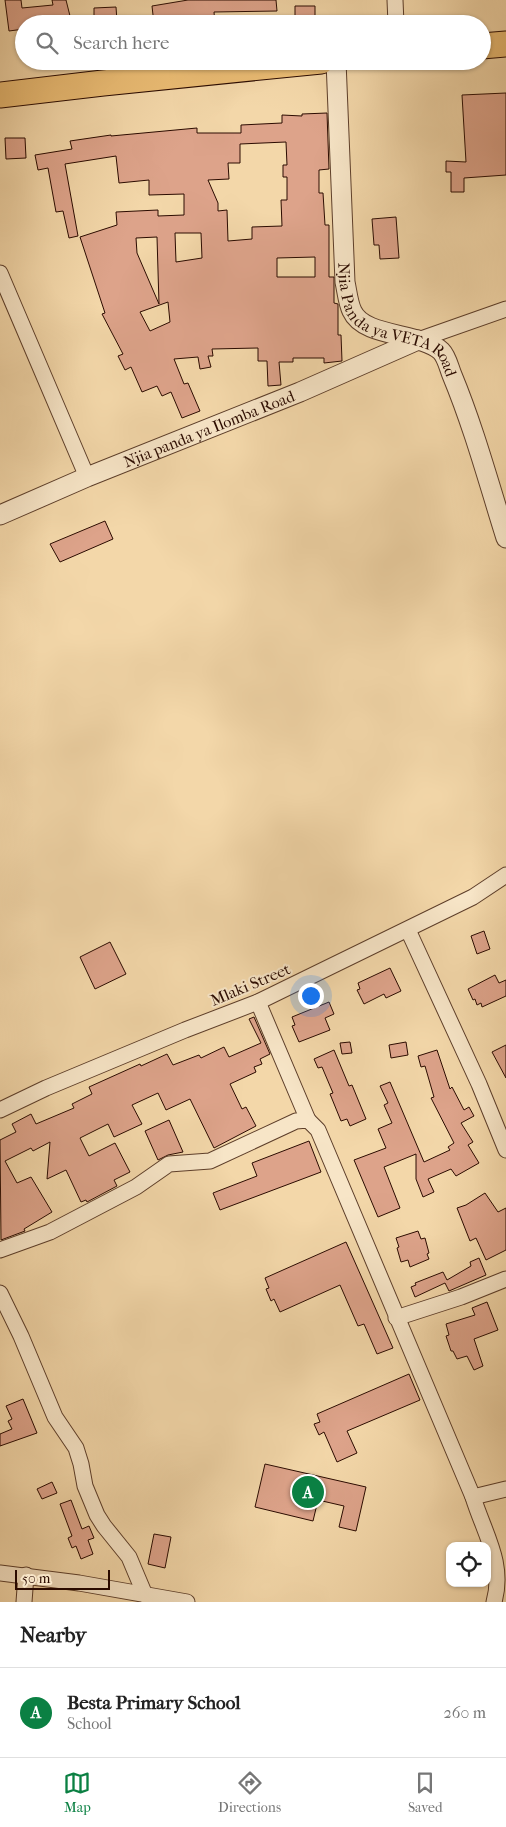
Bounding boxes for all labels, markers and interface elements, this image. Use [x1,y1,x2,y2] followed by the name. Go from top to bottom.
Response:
[15,15,491,70] search box
[33,29,61,57] icon: search
[73,32,169,54] text: Search here
[334,262,461,379] street label: Njia Panda ya VETA Road
[121,386,297,472] street label: Njia panda ya Ilomba Road
[207,959,293,1010] street label: Mlaki Street
[298,983,324,1009] your location
[292,1473,324,1511] pin: A
[446,1542,491,1587] map controls
[446,1542,491,1587] button: locate
[15,1567,110,1590] scale bar
[22,1570,50,1587] text: 50 m
[20,1623,86,1647] text: Nearby
[67,1692,241,1714] text: Besta Primary School
[31,1703,41,1722] text: A
[444,1703,486,1722] text: 260 m
[67,1714,112,1733] text: School
[63,1769,91,1816] tab: Map
[218,1769,281,1816] tab: Directions
[408,1769,443,1816] tab: Saved

